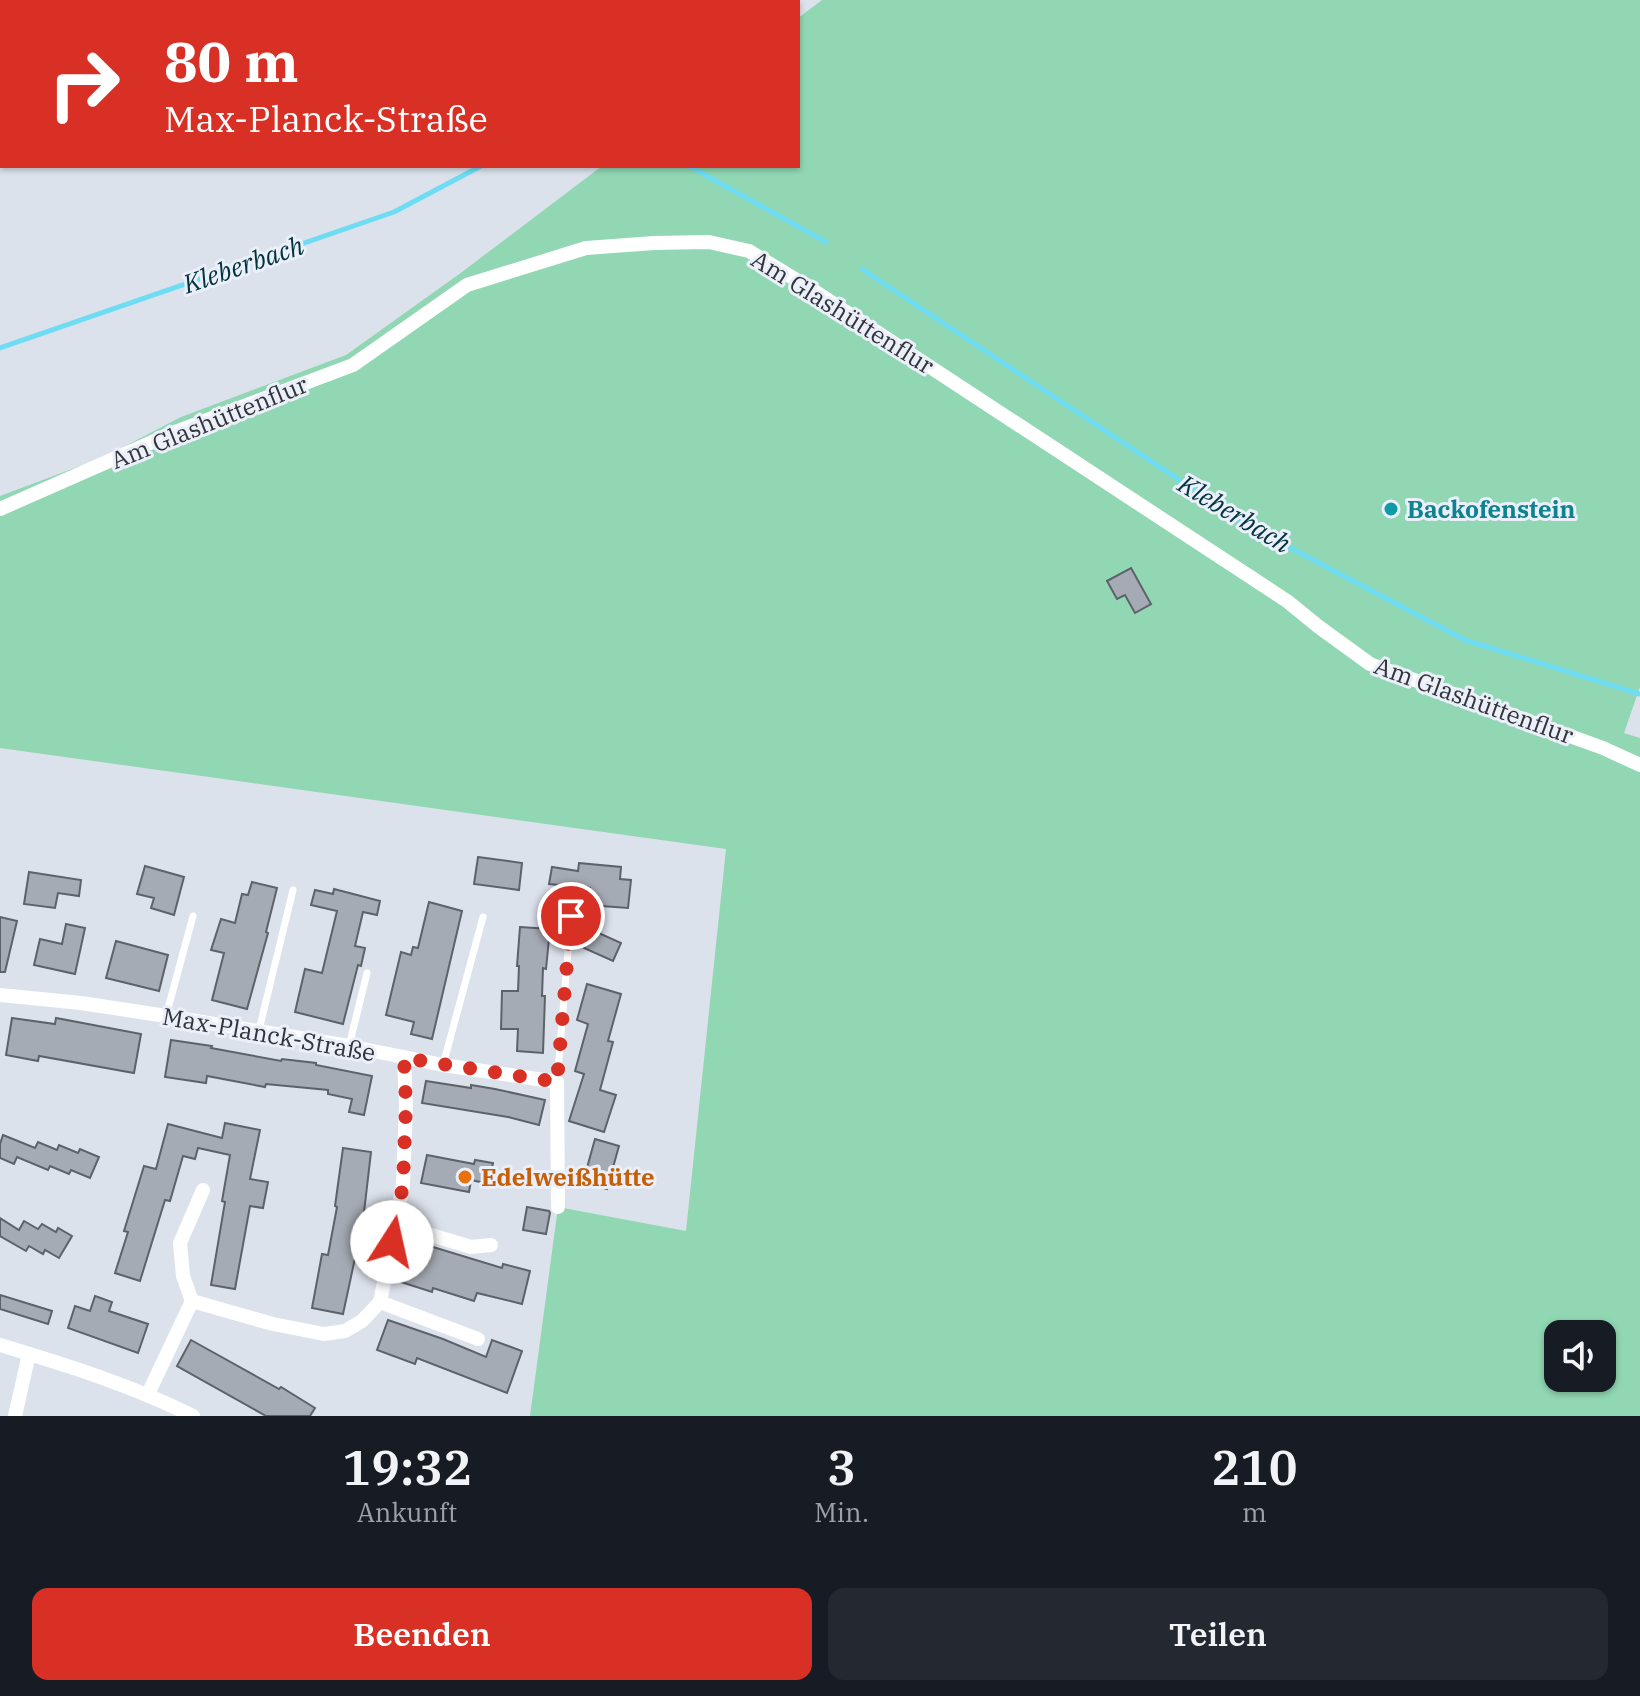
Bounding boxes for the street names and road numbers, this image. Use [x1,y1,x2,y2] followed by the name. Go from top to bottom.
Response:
[746,243,941,381] street label: Am Glashüttenflur
[106,368,313,476] street label: Am Glashüttenflur
[1370,649,1578,751] street label: Am Glashüttenflur
[160,1000,378,1068] street label: Max-Planck-Straße

